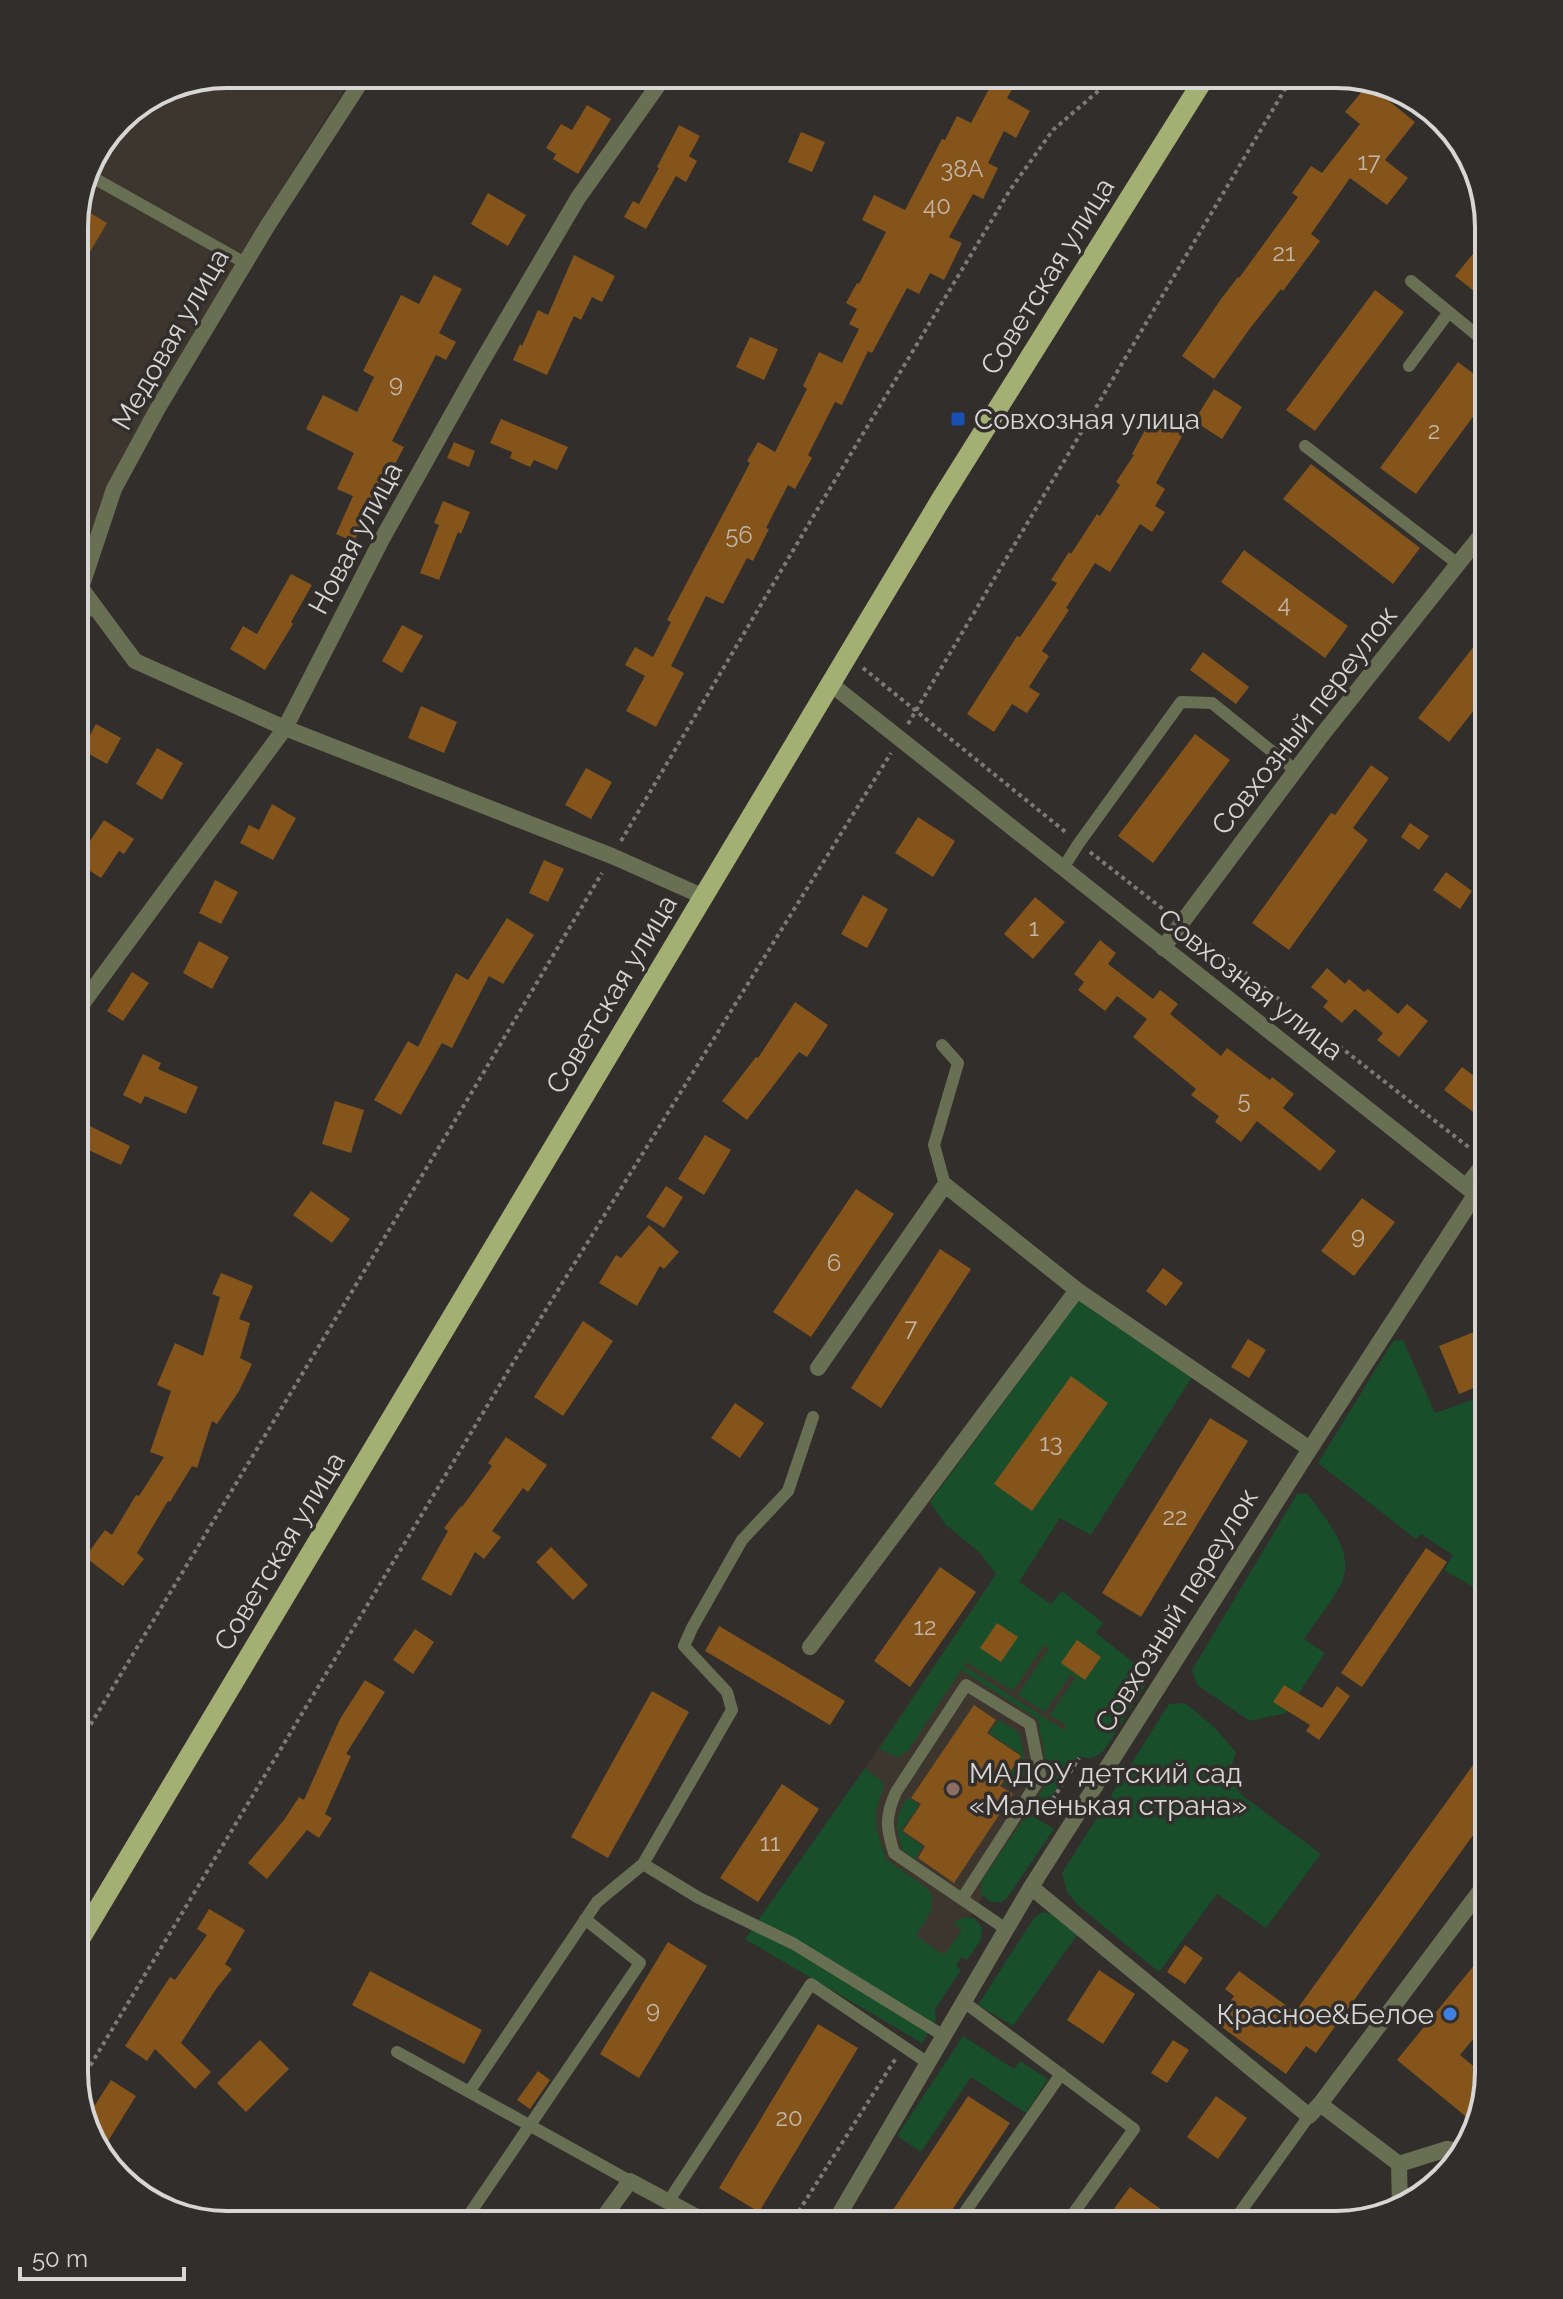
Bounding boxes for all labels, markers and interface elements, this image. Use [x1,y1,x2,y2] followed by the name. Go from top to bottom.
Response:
[1358,147,1381,176] house number: 17
[940,154,984,183] house number: 38А
[974,172,1121,381] street label: Советская улица
[923,191,951,220] house number: 40
[1273,238,1295,267] house number: 21
[105,243,236,436] street label: Медовая улица
[389,369,403,398] house number: 9
[974,403,1200,436] place label: Совхозная улица
[949,410,967,428] marker: Совхозная улица
[1428,416,1440,445] house number: 2
[302,457,409,620] street label: Новая улица
[725,520,753,549] house number: 56
[1277,589,1291,618] house number: 4
[1205,599,1404,841] street label: Совхозный переулок
[539,889,684,1100] street label: Советская улица
[1152,902,1350,1067] street label: Совхозная улица
[1029,913,1039,942] house number: 1
[1237,1085,1251,1114] house number: 5
[1351,1221,1365,1250] house number: 9
[827,1248,841,1277] house number: 6
[905,1313,918,1342] house number: 7
[1039,1428,1063,1457] house number: 13
[207,1446,352,1657] street label: Советская улица
[1088,1482,1265,1738] street label: Совхозный переулок
[1162,1502,1188,1531] house number: 22
[914,1612,936,1641] house number: 12
[969,1757,1247,1822] place label: МАДОУ детский сад «Маленькая страна»
[944,1780,962,1798] marker: МАДОУ детский сад «Маленькая страна»
[760,1828,780,1857] house number: 11
[646,1995,660,2024] house number: 9
[1217,1998,1434,2031] place label: Красное&Белое
[1441,2005,1459,2023] marker: Красное&Белое
[775,2103,803,2132] house number: 20
[20,2231,184,2281] scale bar
[32,2244,88,2273] text: 50 m

